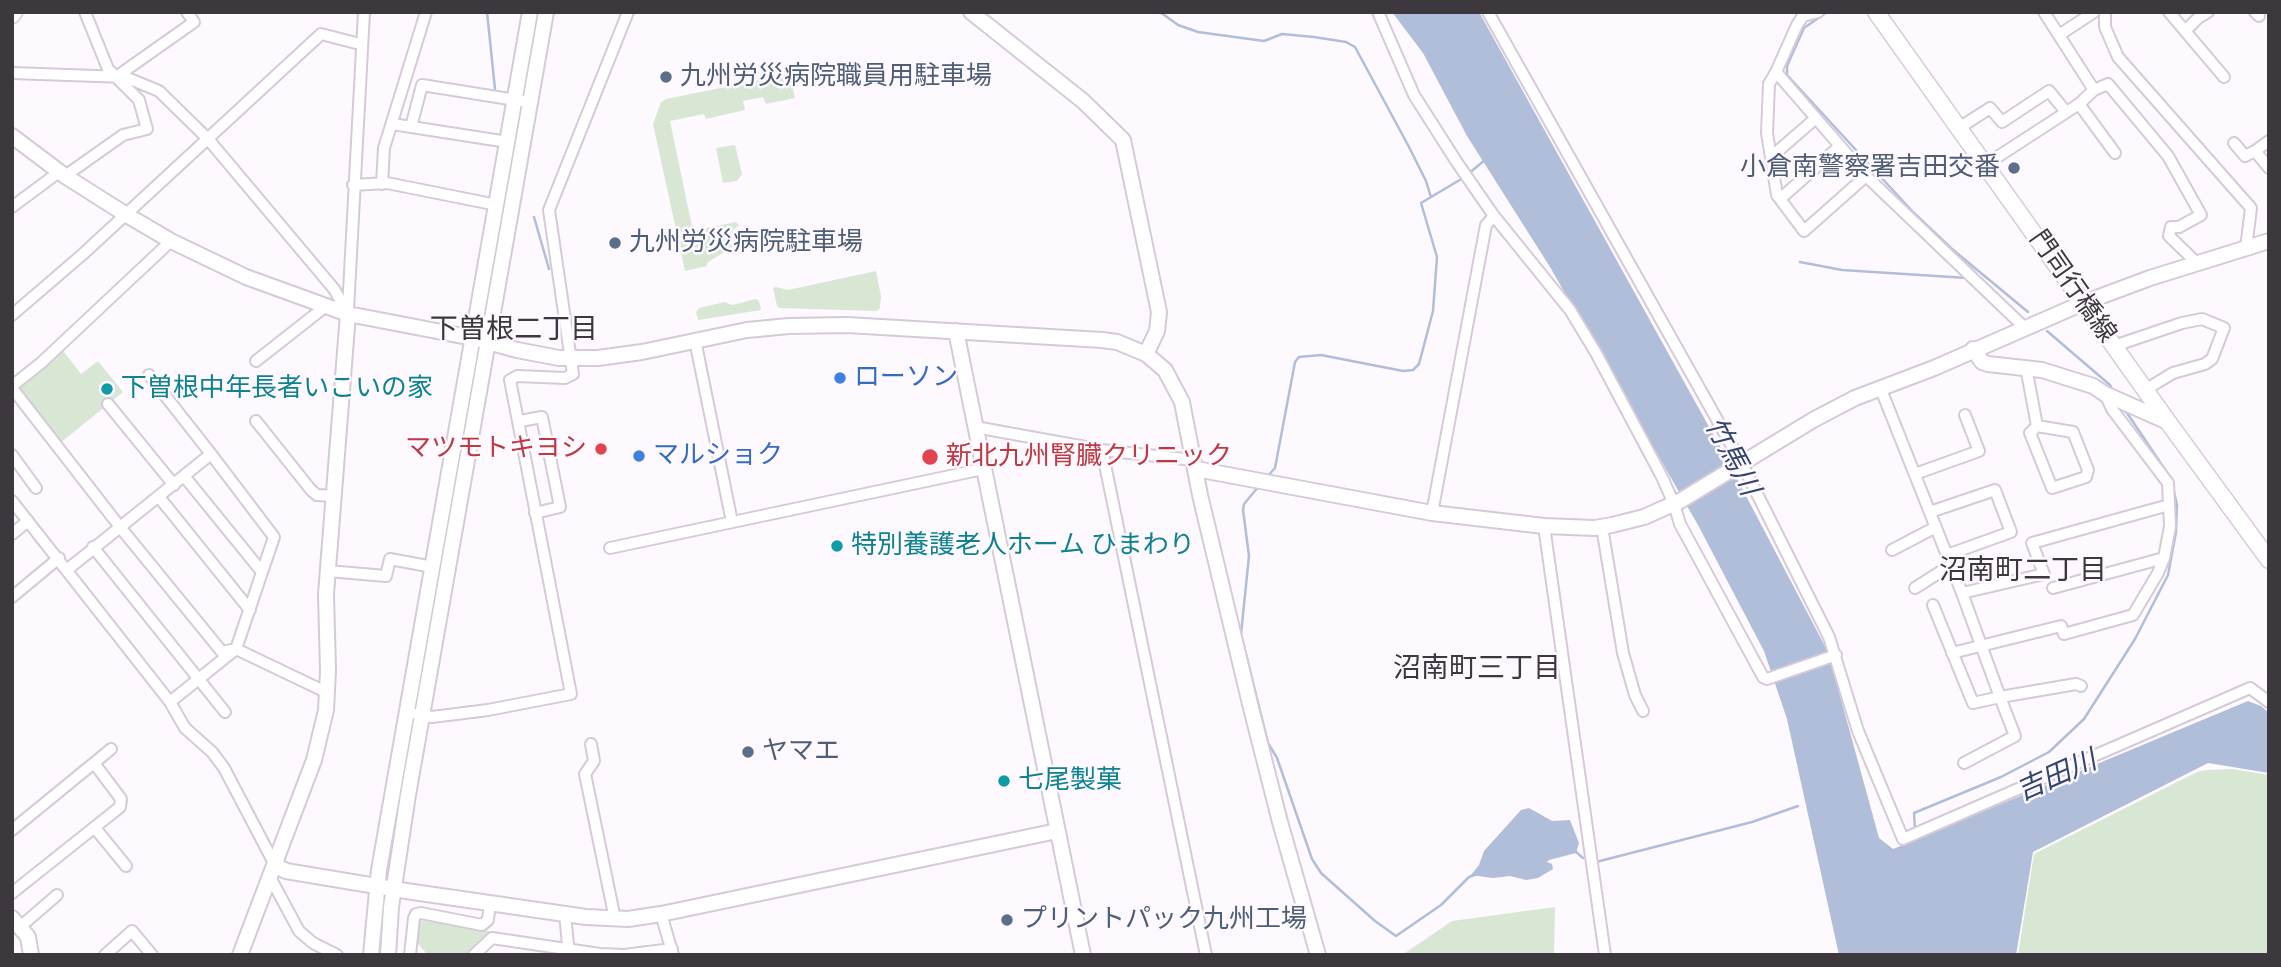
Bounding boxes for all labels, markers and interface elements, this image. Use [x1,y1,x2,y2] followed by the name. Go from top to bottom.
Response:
[680,61,992,93] place label: 九州労災病院職員用駐車場
[658,69,674,85] marker: 九州労災病院職員用駐車場
[1740,152,2000,184] place label: 小倉南警察署吉田交番
[2006,160,2022,176] marker: 小倉南警察署吉田交番
[2022,225,2122,349] street label: 門司行橋線
[629,227,863,259] place label: 九州労災病院駐車場
[607,235,623,251] marker: 九州労災病院駐車場
[430,314,598,348] district label: 下曽根二丁目
[854,362,958,394] place label: ローソン
[832,370,848,386] marker: ローソン
[121,373,433,405] place label: 下曽根中年長者いこいの家
[99,381,115,397] marker: 下曽根中年長者いこいの家
[1696,412,1766,502] water label: 竹馬川
[405,433,587,465] place label: マツモトキヨシ
[653,440,783,472] place label: マルショク
[593,441,609,457] marker: マツモトキヨシ
[946,441,1232,473] place label: 新北九州腎臓クリニック
[920,447,940,467] marker: 新北九州腎臓クリニック
[631,448,647,464] marker: マルショク
[851,530,1195,562] place label: 特別養護老人ホーム ひまわり
[829,538,845,554] marker: 特別養護老人ホーム ひまわり
[1939,555,2107,589] district label: 沼南町二丁目
[1393,653,1561,687] district label: 沼南町三丁目
[762,736,840,768] place label: ヤマエ
[740,744,756,760] marker: ヤマエ
[2012,745,2102,809] water label: 吉田川
[1018,765,1122,797] place label: 七尾製菓
[996,773,1012,789] marker: 七尾製菓
[1021,904,1307,936] place label: プリントパック九州工場
[999,912,1015,928] marker: プリントパック九州工場

